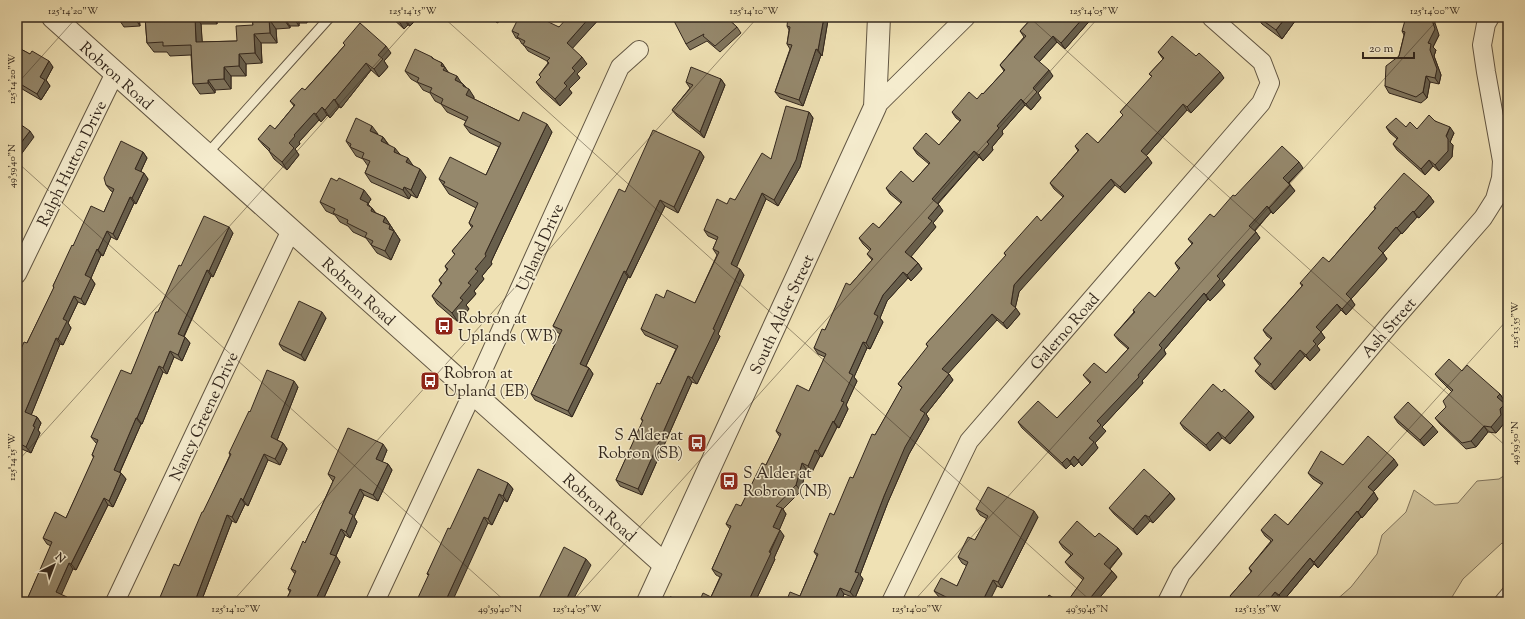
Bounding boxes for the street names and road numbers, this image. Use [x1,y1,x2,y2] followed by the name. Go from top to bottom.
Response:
[73,38,157,116] street label: Robron Road
[33,97,114,231] street label: Ralph Hutton Drive
[512,200,571,296] street label: Upland Drive
[745,251,821,379] street label: South Alder Street
[315,254,399,332] street label: Robron Road
[1026,289,1106,376] street label: Galerno Road
[1357,293,1423,364] street label: Ash Street
[165,349,245,485] street label: Nancy Greene Drive
[556,470,640,548] street label: Robron Road

